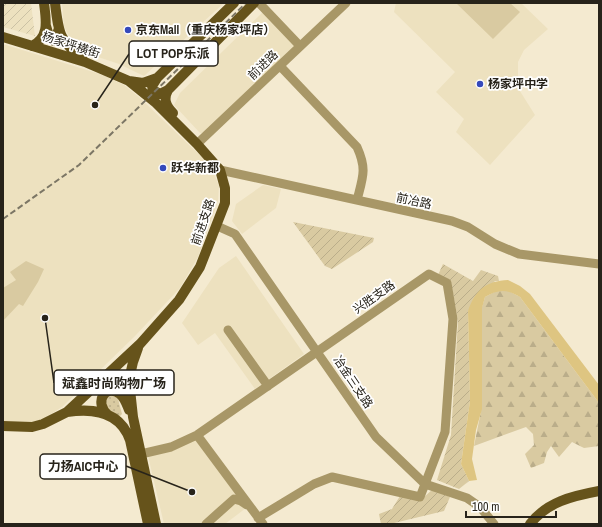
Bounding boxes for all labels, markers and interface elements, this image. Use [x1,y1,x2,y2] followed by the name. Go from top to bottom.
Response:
[136,22,275,38] place label: 京东Mall（重庆杨家坪店）
[123,25,133,35] marker: 京东Mall（重庆杨家坪店）
[40,28,102,62] street label: 杨家坪横街
[129,41,218,66] callout: LOT POP乐派
[137,45,209,62] text: LOT POP乐派
[244,47,282,83] street label: 前进路
[488,76,548,92] place label: 杨家坪中学
[475,79,485,89] marker: 杨家坪中学
[171,160,219,176] place label: 跃华新都
[158,163,168,173] marker: 跃华新都
[395,189,433,213] street label: 前冶路
[188,197,218,247] street label: 前进支路
[350,277,398,317] street label: 兴胜支路
[330,353,376,411] street label: 冶金三支路
[54,370,174,395] callout: 斌鑫时尚购物广场
[62,375,166,392] text: 斌鑫时尚购物广场
[40,454,126,479] callout: 力扬AIC中心
[48,458,118,475] text: 力扬AIC中心
[466,493,556,519] scale bar
[472,499,499,515] text: 100 m

